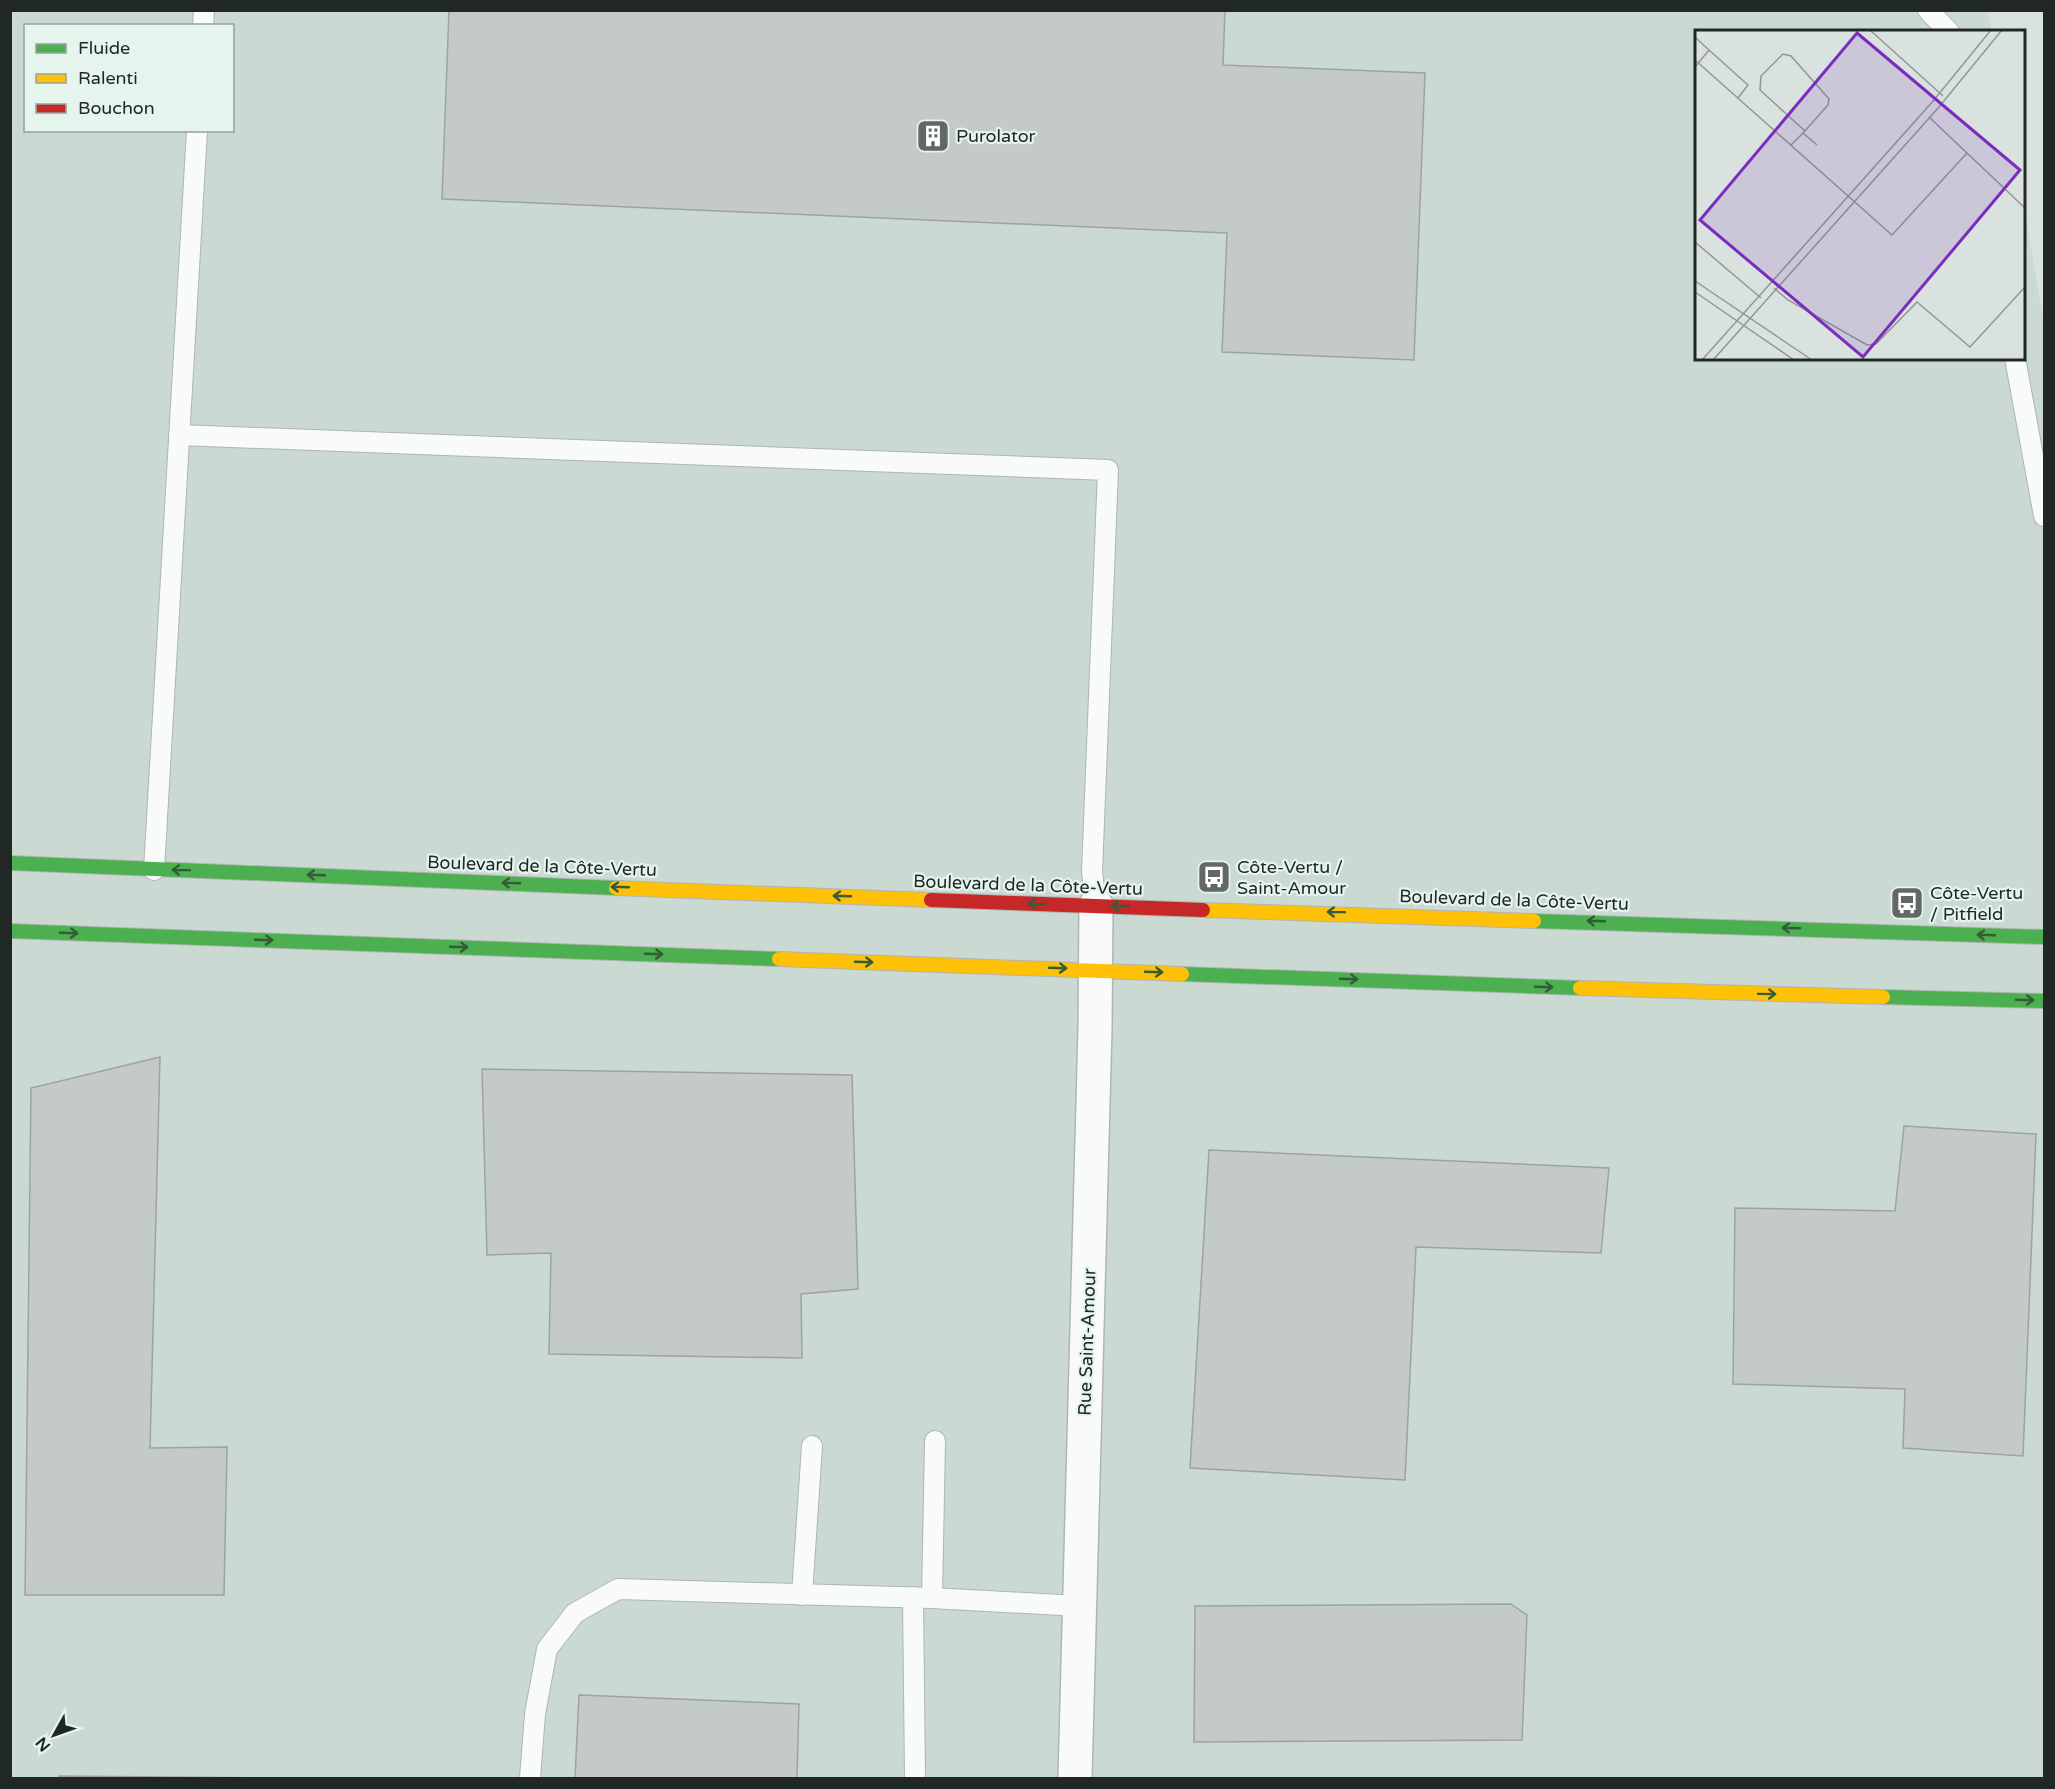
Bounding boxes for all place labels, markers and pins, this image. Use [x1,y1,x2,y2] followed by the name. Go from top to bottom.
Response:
[915,118,951,154] building icon: Purolator
[956,125,1036,147] place label: Purolator
[1237,856,1346,899] place label: Côte-Vertu / Saint-Amour
[1196,859,1232,895] bus stop icon: Côte-Vertu / Saint-Amour
[1930,882,2023,925] place label: Côte-Vertu / Pitfield
[1889,885,1925,921] bus stop icon: Côte-Vertu / Pitfield

